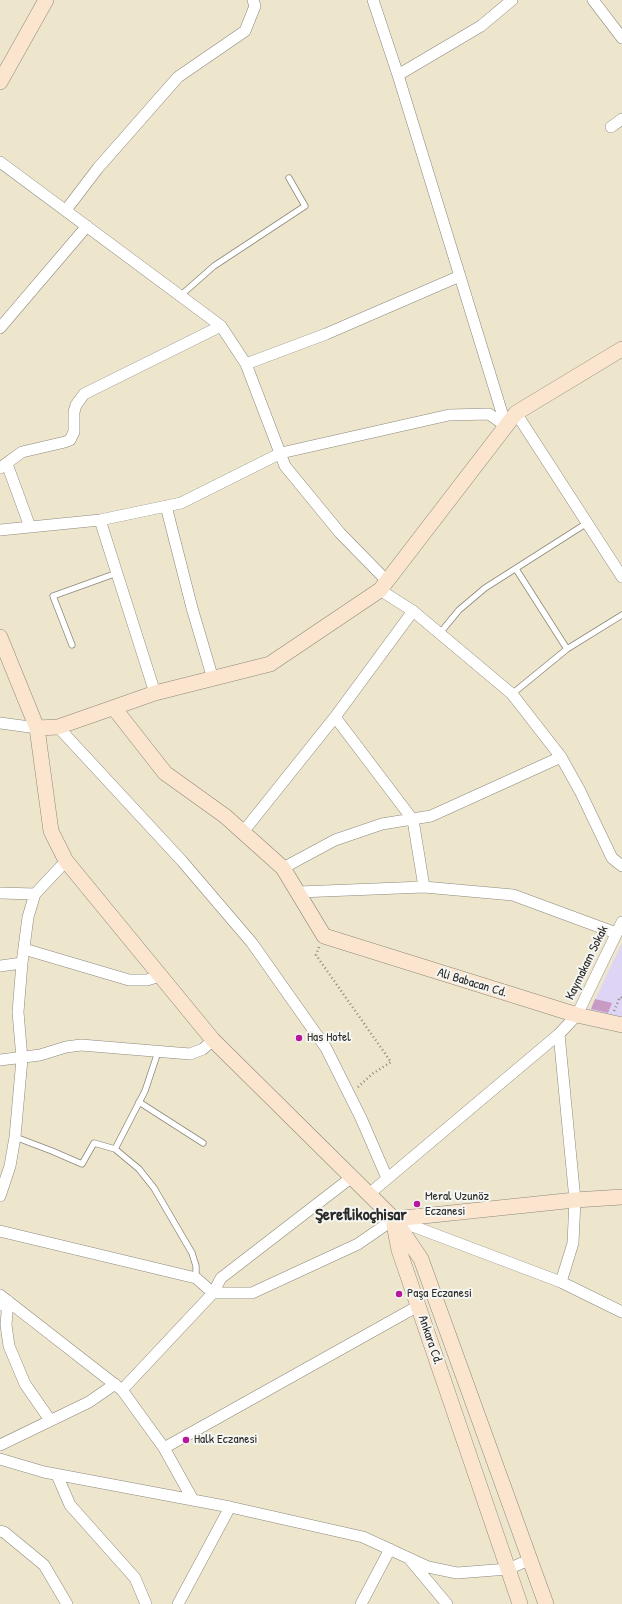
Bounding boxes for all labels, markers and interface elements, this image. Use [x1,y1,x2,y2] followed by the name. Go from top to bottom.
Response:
[562,923,612,1003] street label: Kaymakam Sokak
[435,965,509,1001] street label: Ali Babacan Cd.
[307,1030,351,1046] place label: Has Hotel
[294,1033,304,1043] marker: Has Hotel
[425,1189,489,1220] place label: Meral Uzunöz Eczanesi
[412,1199,422,1209] marker: Meral Uzunöz Eczanesi
[315,1205,407,1225] district label: Şereflikoçhisar
[407,1286,472,1302] place label: Paşa Eczanesi
[394,1289,404,1299] marker: Paşa Eczanesi
[414,1313,446,1367] street label: Ankara Cd.
[194,1432,257,1448] place label: Halk Eczanesi
[181,1435,191,1445] marker: Halk Eczanesi

